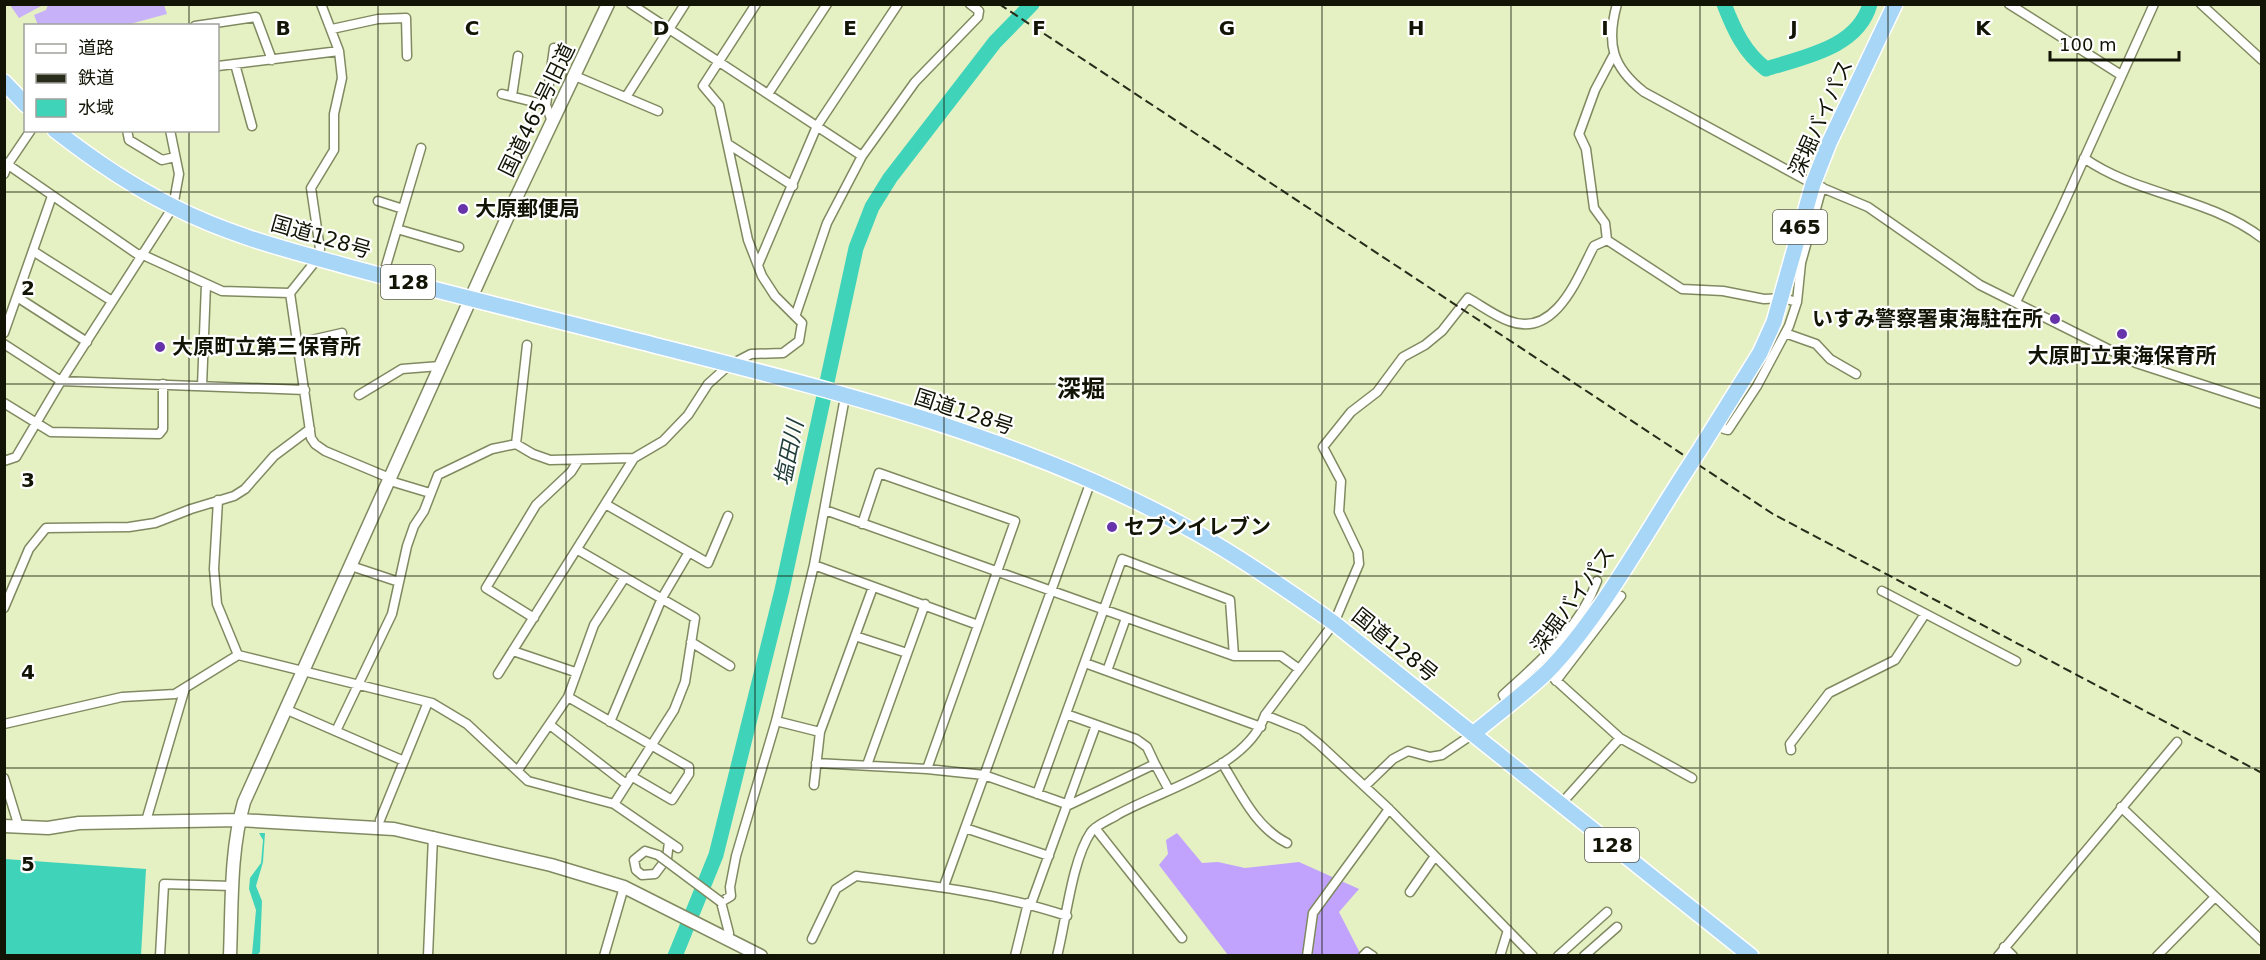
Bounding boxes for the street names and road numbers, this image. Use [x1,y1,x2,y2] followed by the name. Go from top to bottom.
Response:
[494,40,580,180] street label: 国道465号旧道
[1784,56,1858,180] street label: 深堀バイパス
[1773,210,1827,244] road number: 465
[268,211,374,263] street label: 国道128号
[381,265,435,299] road number: 128
[911,385,1017,439] street label: 国道128号
[1526,542,1620,658] street label: 深堀バイパス
[1347,603,1443,687] street label: 国道128号
[1585,828,1639,862] road number: 128

